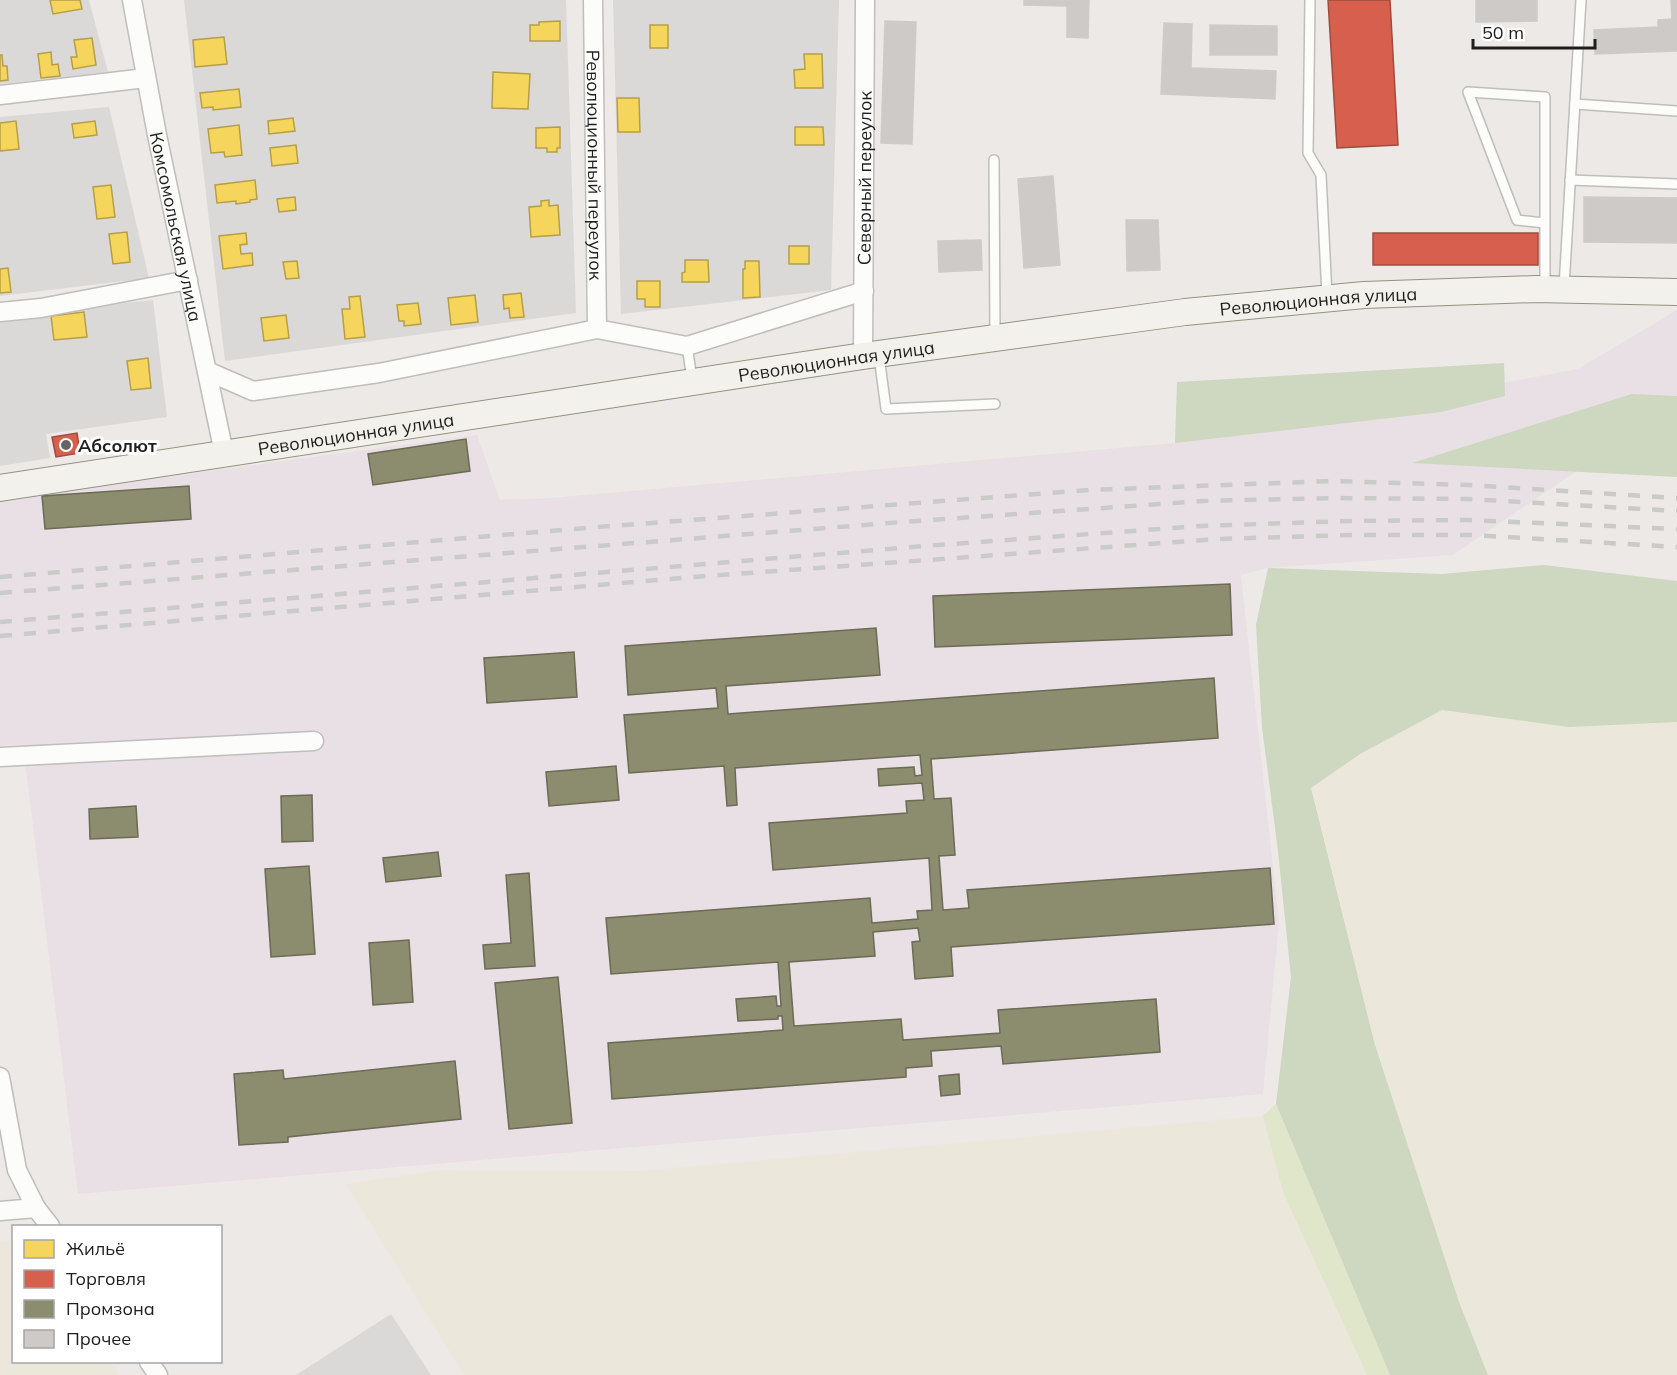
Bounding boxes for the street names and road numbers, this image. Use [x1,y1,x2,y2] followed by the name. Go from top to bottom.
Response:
[582,50,608,281] street label: Революционный переулок
[852,91,876,265] street label: Северный переулок
[145,130,208,324] street label: Комсомольская улица
[1219,282,1418,320] street label: Революционная улица
[737,335,936,386] street label: Революционная улица
[256,407,456,460] street label: Революционная улица

